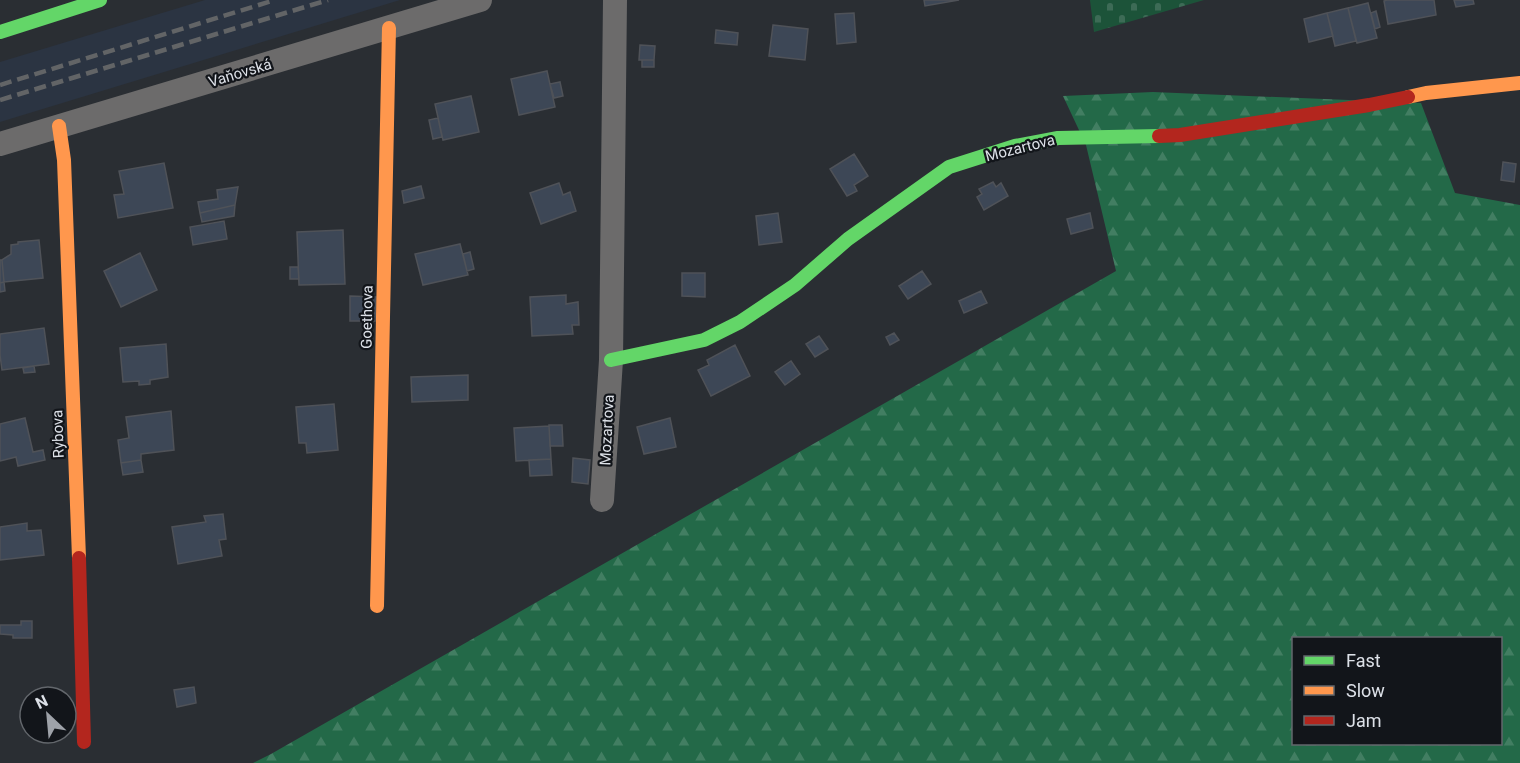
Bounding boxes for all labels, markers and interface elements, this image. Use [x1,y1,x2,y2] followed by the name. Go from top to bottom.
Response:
[206,55,274,91] street label: Vaňovská
[983,131,1057,165] street label: Mozartova
[357,285,377,349] street label: Goethova
[596,394,618,466] street label: Mozartova
[48,409,68,459] street label: Rybova
[1292,637,1502,745] legend
[1346,650,1381,671] text: Fast
[1346,680,1385,701] text: Slow
[18,685,78,745] north arrow
[32,691,51,713] text: N
[1346,710,1382,731] text: Jam

